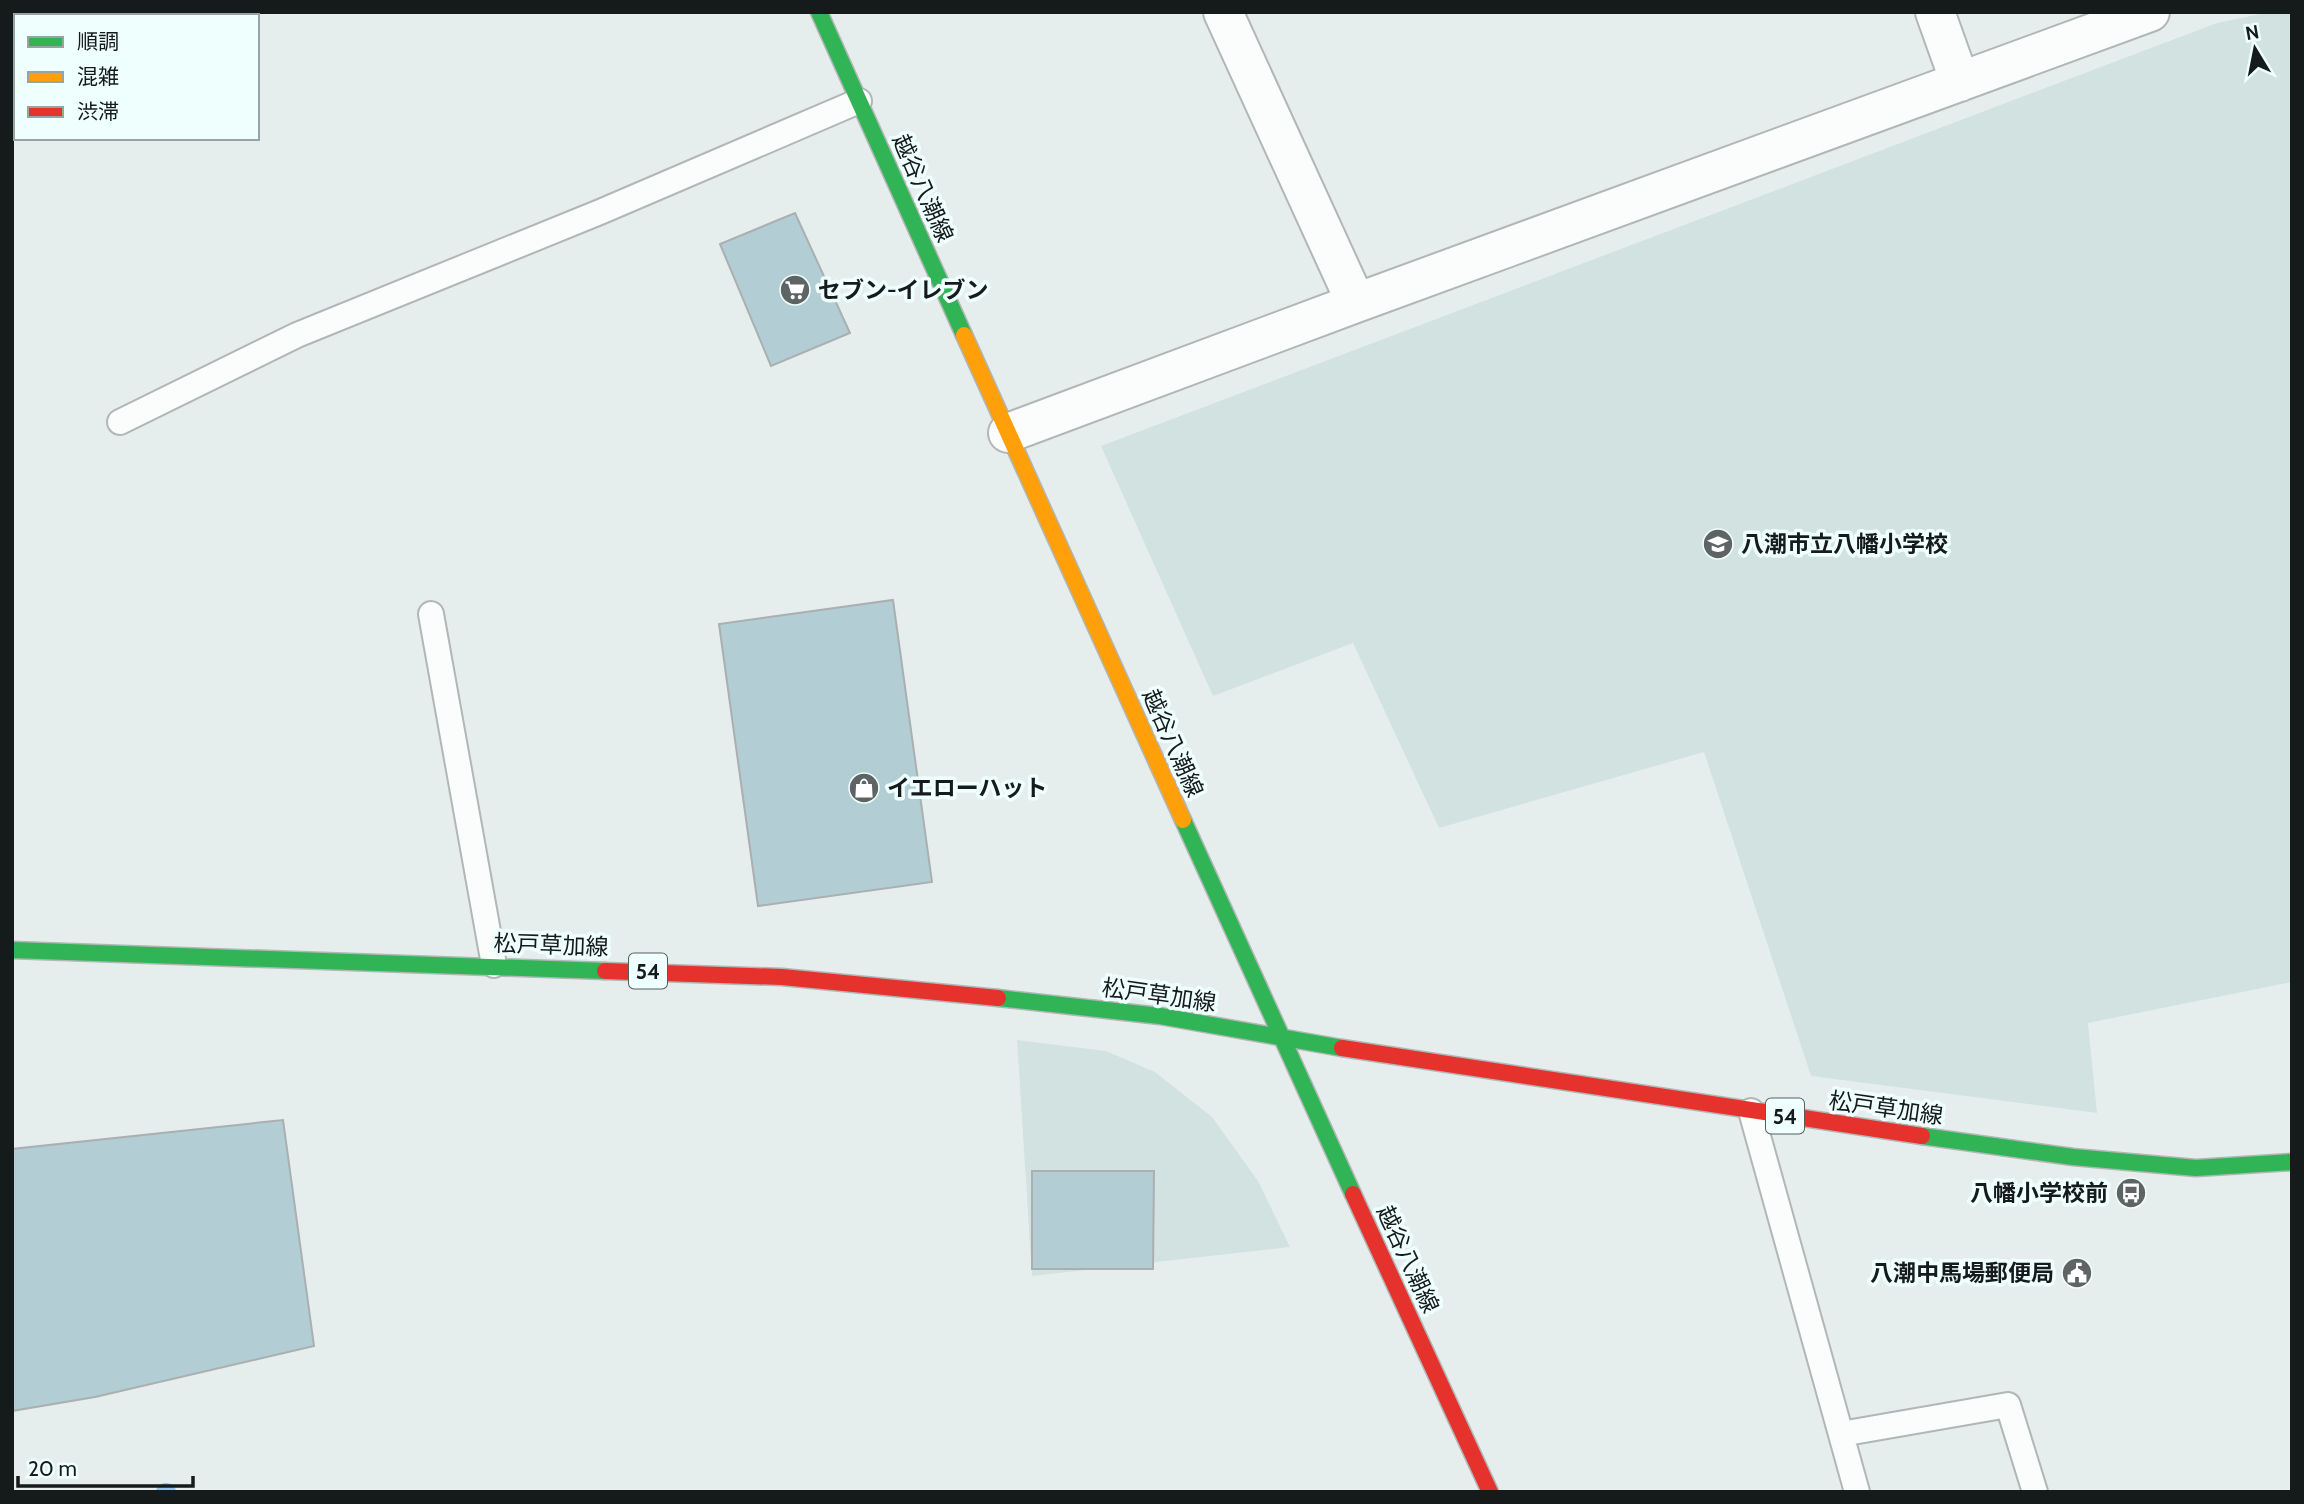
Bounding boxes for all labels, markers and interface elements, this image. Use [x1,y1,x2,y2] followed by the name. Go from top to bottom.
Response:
[14,14,259,140] legend
[2220,14,2290,84] north arrow
[2244,20,2261,45] text: N
[77,29,119,54] text: 順調
[77,64,119,89] text: 混雑
[77,99,119,124] text: 渋滞
[887,130,959,246] street label: 越谷八潮線
[778,273,812,307] supermarket icon: セブン-イレブン
[818,276,989,304] place label: セブン-イレブン
[1701,527,1735,561] school or university icon: 八潮市立八幡小学校
[1741,530,1948,558] place label: 八潮市立八幡小学校
[1137,685,1209,801] street label: 越谷八潮線
[847,771,881,805] shop icon: イエローハット
[887,774,1047,802] place label: イエローハット
[493,929,609,961] street label: 松戸草加線
[629,954,667,988] road number: 54
[1100,973,1218,1017] street label: 松戸草加線
[1827,1086,1945,1130] street label: 松戸草加線
[1766,1098,1804,1134] road number: 54
[2114,1176,2148,1210] bus stop icon: 八幡小学校前
[1970,1179,2108,1207] place label: 八幡小学校前
[1371,1201,1445,1317] street label: 越谷八潮線
[2060,1256,2094,1290] public building icon: 八潮中馬場郵便局
[1870,1259,2054,1287] place label: 八潮中馬場郵便局
[18,1444,192,1488] scale bar
[28,1456,77,1481] text: 20 m

